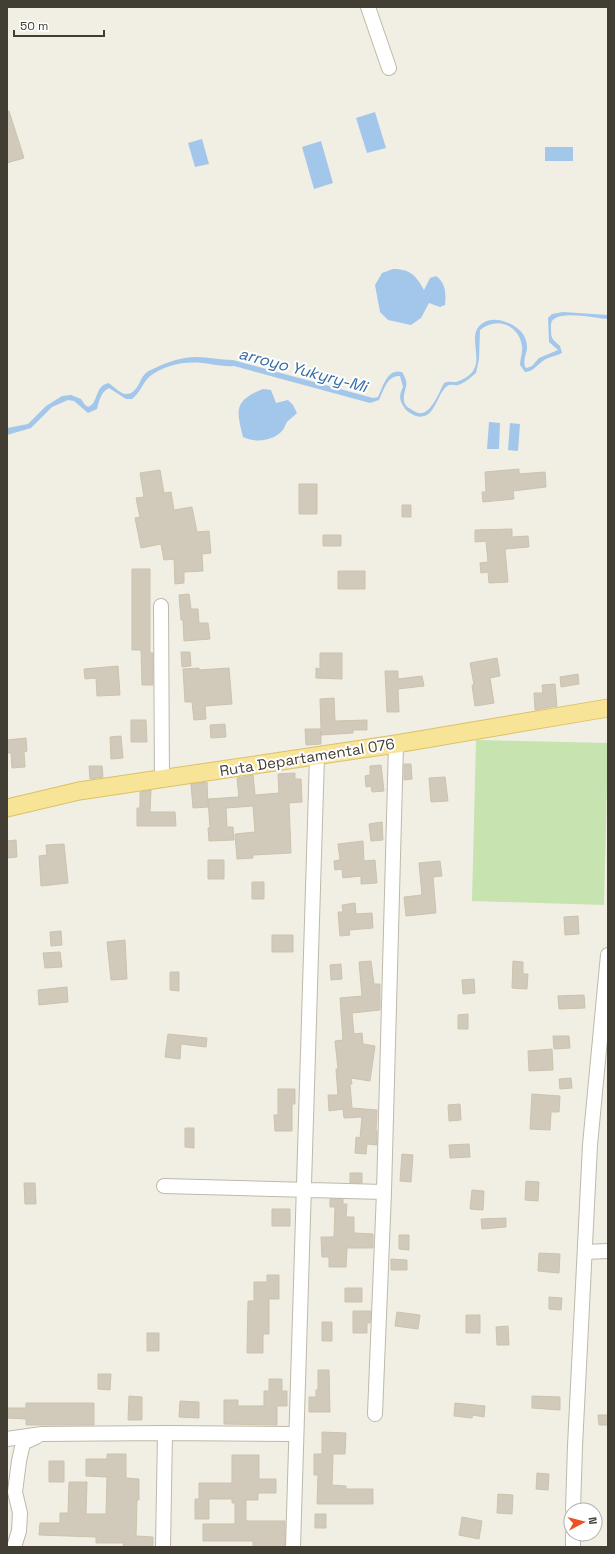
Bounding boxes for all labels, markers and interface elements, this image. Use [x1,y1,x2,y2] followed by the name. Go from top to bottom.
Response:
[14,12,104,38] scale bar
[20,18,48,34] text: 50 m
[236,343,372,398] water label: arroyo Yukyry-Mi
[218,734,396,780] street label: Ruta Departamental 076
[563,1502,603,1542] north arrow
[586,1516,600,1525] text: N

